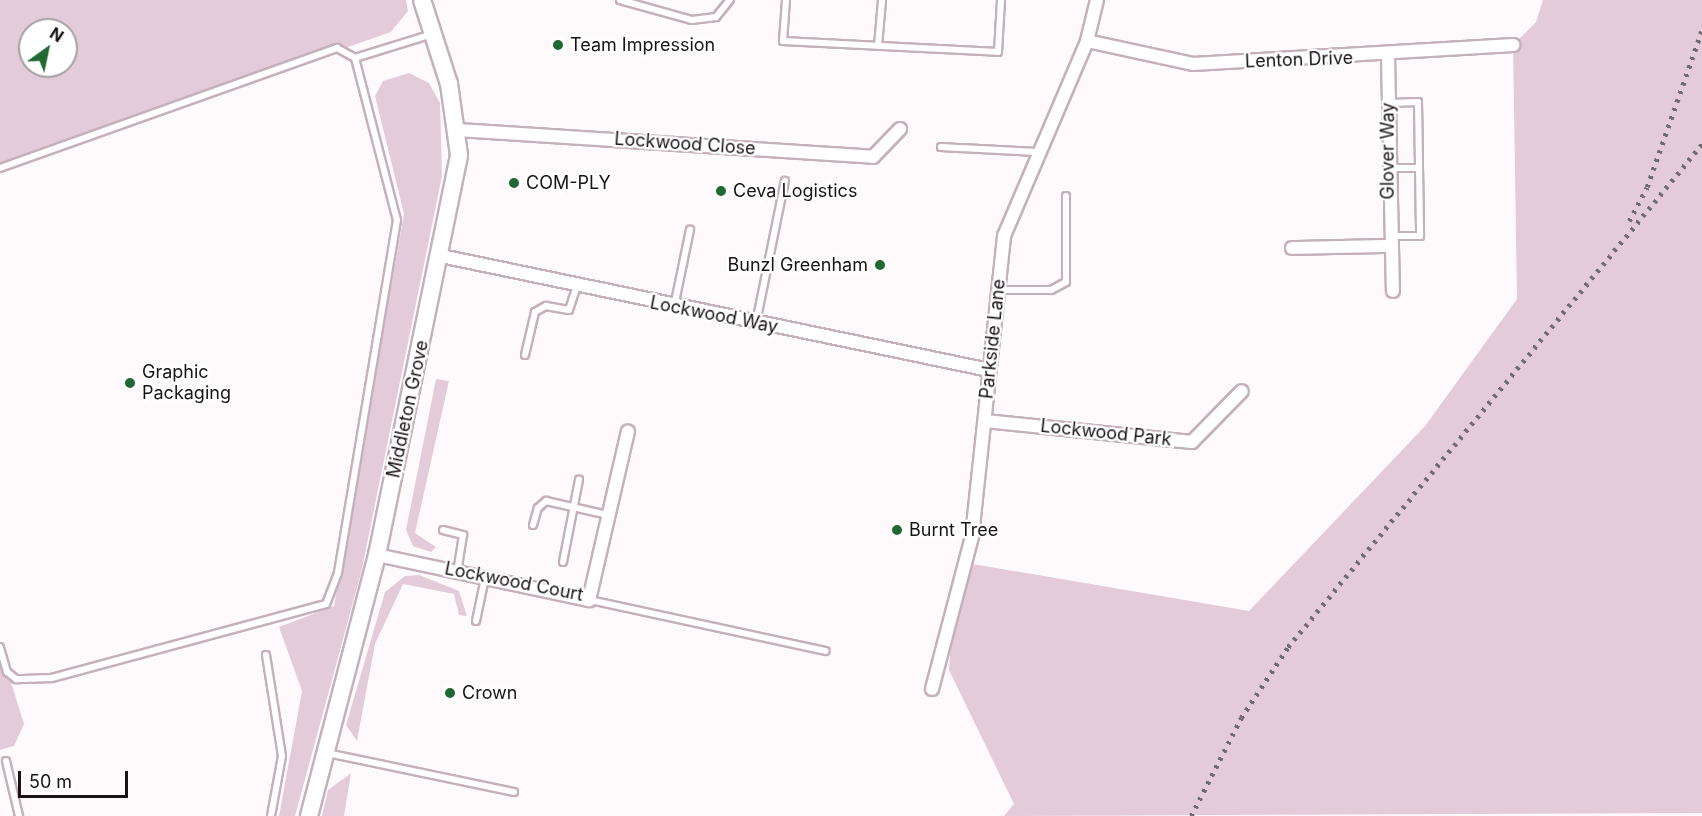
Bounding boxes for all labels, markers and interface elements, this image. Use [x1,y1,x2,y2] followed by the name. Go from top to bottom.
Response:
[18,18,78,78] north arrow
[46,23,67,46] text: N
[570,34,715,56] place label: Team Impression
[551,38,565,52] marker: Team Impression
[1245,47,1353,73] street label: Lenton Drive
[1377,102,1399,200] street label: Glover Way
[614,128,756,160] street label: Lockwood Close
[526,172,611,194] place label: COM-PLY
[507,176,521,190] marker: COM-PLY
[733,180,857,202] place label: Ceva Logistics
[714,184,728,198] marker: Ceva Logistics
[728,254,868,276] place label: Bunzl Greenham
[873,258,887,272] marker: Bunzl Greenham
[976,278,1010,400] street label: Parkside Lane
[648,292,780,338] street label: Lockwood Way
[383,338,433,480] street label: Middleton Grove
[142,362,231,404] place label: Graphic Packaging
[123,376,137,390] marker: Graphic Packaging
[1039,415,1173,451] street label: Lockwood Park
[909,519,998,541] place label: Burnt Tree
[890,523,904,537] marker: Burnt Tree
[443,558,585,606] street label: Lockwood Court
[462,682,517,704] place label: Crown
[443,686,457,700] marker: Crown
[21,759,130,797] scale bar
[29,771,72,792] text: 50 m

